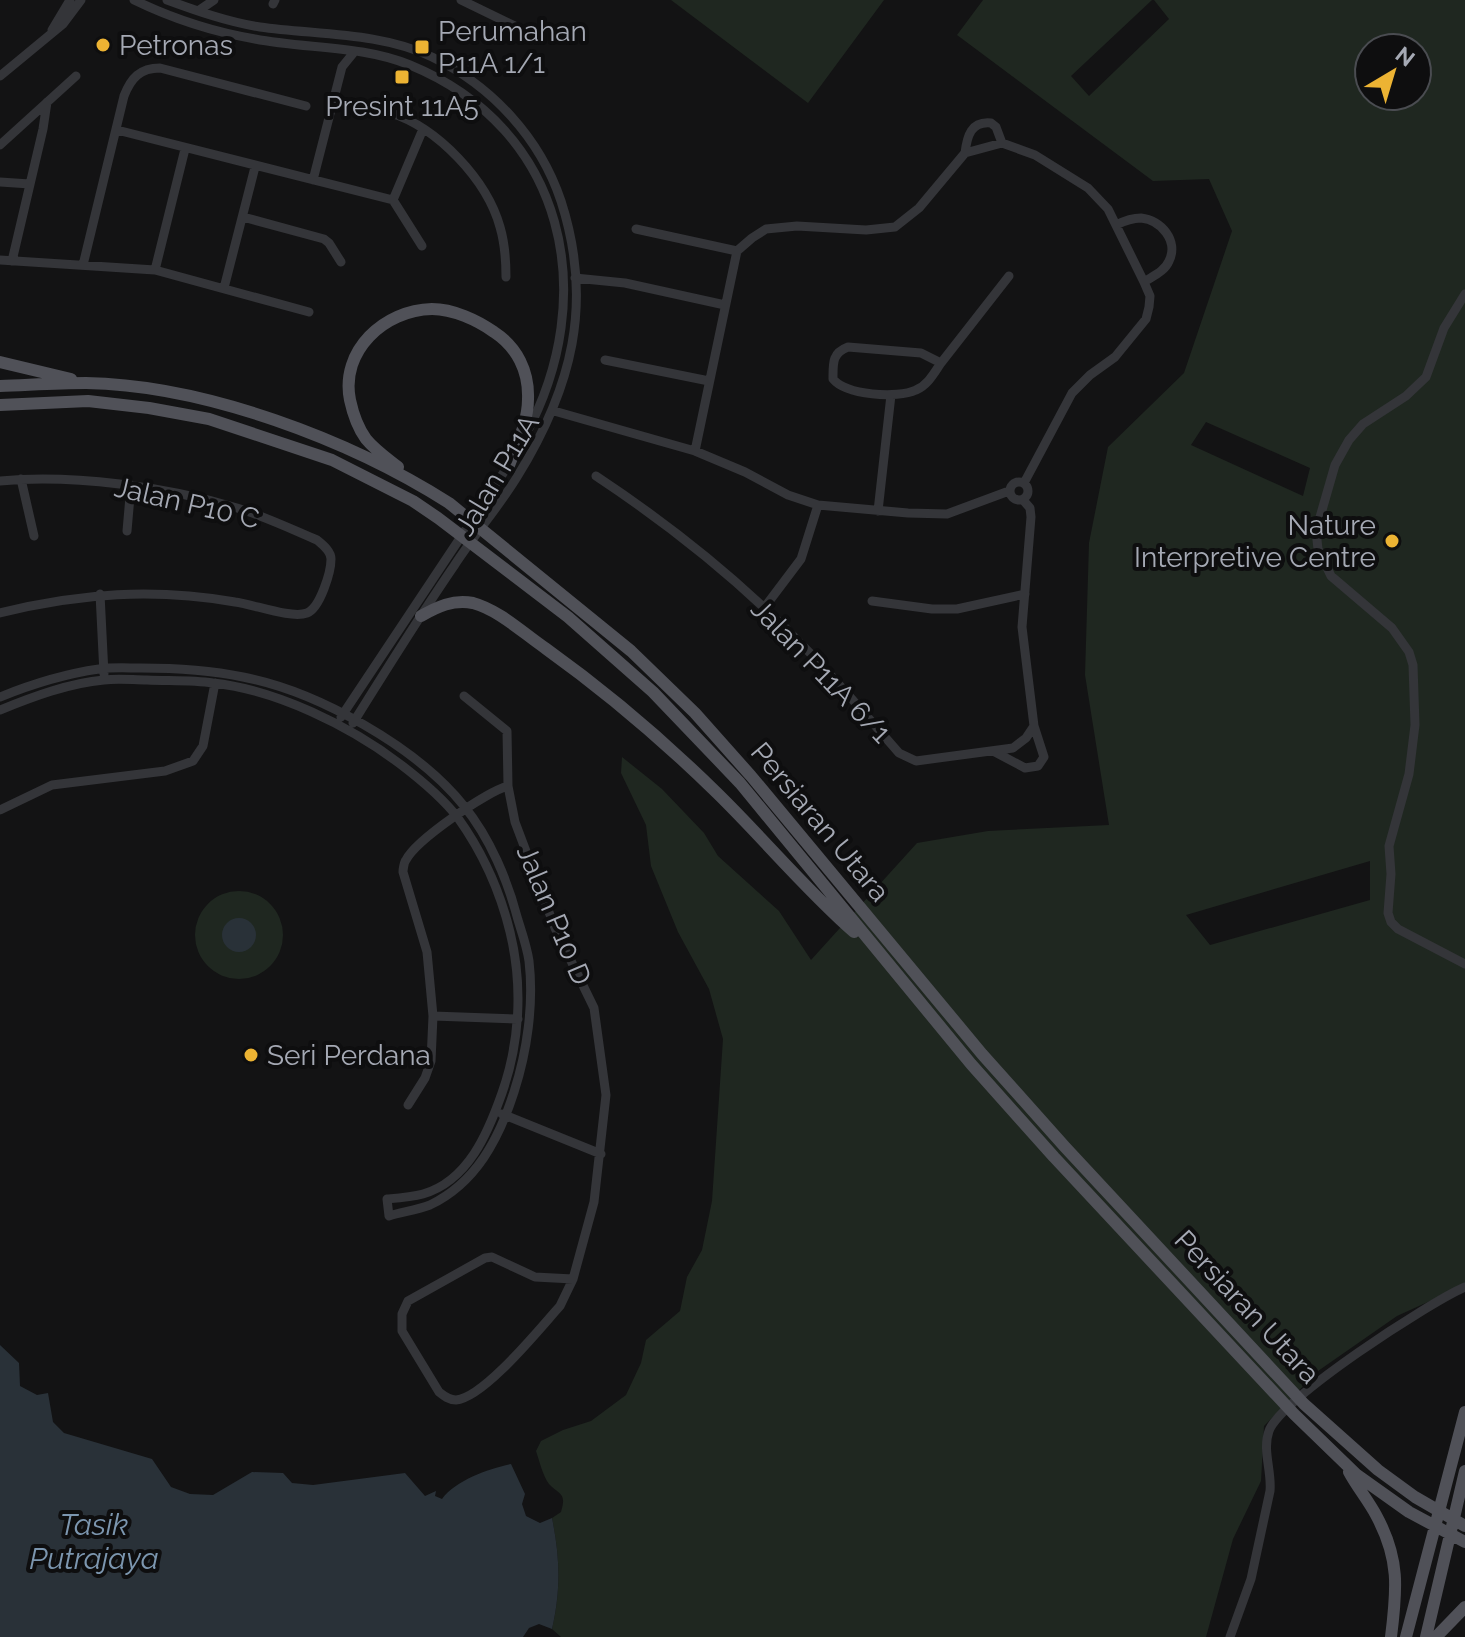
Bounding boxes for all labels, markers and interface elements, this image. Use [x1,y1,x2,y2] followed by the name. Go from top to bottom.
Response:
[438,15,587,80] place label: Perumahan P11A 1/1
[119,29,233,62] place label: Petronas
[1353,32,1433,112] north arrow
[94,36,112,54] marker: Petronas
[413,38,431,56] marker: Perumahan P11A 1/1
[1391,41,1420,72] text: N
[393,68,411,86] marker: Presint 11A5
[325,90,479,123] place label: Presint 11A5
[448,409,546,541] street label: Jalan P11A
[111,470,263,536] street label: Jalan P10 C
[1134,509,1376,574] place label: Nature Interpretive Centre
[1383,532,1401,550] marker: Nature Interpretive Centre
[744,592,898,750] street label: Jalan P11A 6/1
[744,736,896,908] street label: Persiaran Utara
[510,840,598,990] street label: Jalan P10 D
[267,1039,431,1072] place label: Seri Perdana
[242,1046,260,1064] marker: Seri Perdana
[1168,1224,1326,1390] street label: Persiaran Utara
[29,1507,159,1576] water label: Tasik Putrajaya

